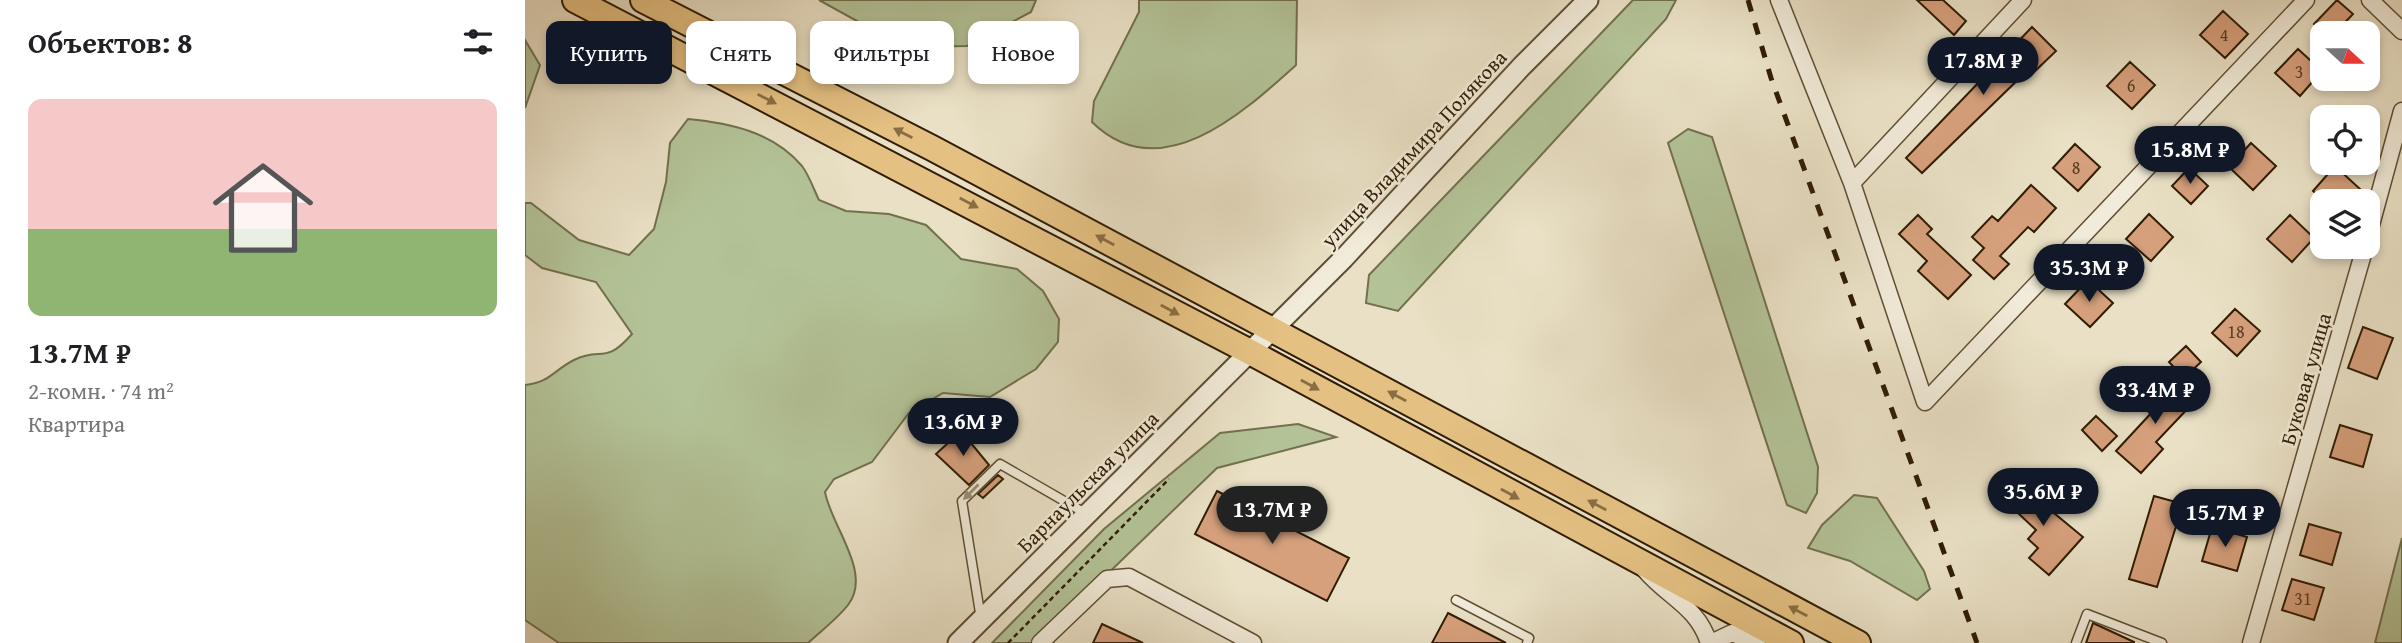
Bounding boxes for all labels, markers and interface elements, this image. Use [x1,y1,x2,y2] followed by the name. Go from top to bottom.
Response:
[28,20,192,64] text: Объектов: 8
[546,21,672,84] chip: Купить
[686,21,796,84] chip: Снять
[810,21,954,84] chip: Фильтры
[968,21,1079,84] chip: Новое
[2220,21,2228,48] house number: 4
[2310,21,2380,91] north arrow
[2310,21,2380,259] map controls
[459,23,497,61] icon: filters
[1918,38,2048,97] pin: 17.8M ₽
[1313,43,1514,255] street label: улица Владимира Полякова
[1943,43,2023,76] text: 17.8M ₽
[2295,58,2303,85] house number: 3
[2127,72,2135,99] house number: 6
[757,92,777,104] one-way arrow
[2310,105,2380,175] button: locate
[2125,127,2255,186] pin: 15.8M ₽
[893,128,913,140] one-way arrow
[2150,132,2230,165] text: 15.8M ₽
[200,145,326,271] icon: home
[2072,154,2080,181] house number: 8
[2310,189,2380,259] button: layers
[959,197,979,209] one-way arrow
[1094,234,1114,246] one-way arrow
[2024,244,2154,304] pin: 35.3M ₽
[2049,250,2129,283] text: 35.3M ₽
[1160,304,1180,315] one-way arrow
[2272,309,2339,449] street label: Буковая улица
[2227,318,2245,345] house number: 18
[28,330,131,374] text: 13.7M ₽
[2090,366,2220,426] pin: 33.4M ₽
[2115,372,2195,405] text: 33.4M ₽
[28,374,174,407] text: 2-комн. · 74 m²
[1300,379,1320,391] one-way arrow
[1387,390,1406,402] one-way arrow
[898,398,1028,458] pin: 13.6M ₽
[923,404,1003,437] text: 13.6M ₽
[1010,404,1166,560] street label: Барнаульская улица
[28,407,125,440] text: Квартира
[1978,468,2108,528] pin: 35.6M ₽
[2003,474,2083,507] text: 35.6M ₽
[963,484,980,500] one-way arrow
[1207,486,1337,546] pin: 13.7M ₽
[1500,488,1520,500] one-way arrow
[2160,490,2290,549] pin: 15.7M ₽
[1232,492,1312,525] text: 13.7M ₽
[2185,495,2265,528] text: 15.7M ₽
[1587,499,1606,511] one-way arrow
[2294,585,2312,612] house number: 31
[1788,605,1808,617] one-way arrow

